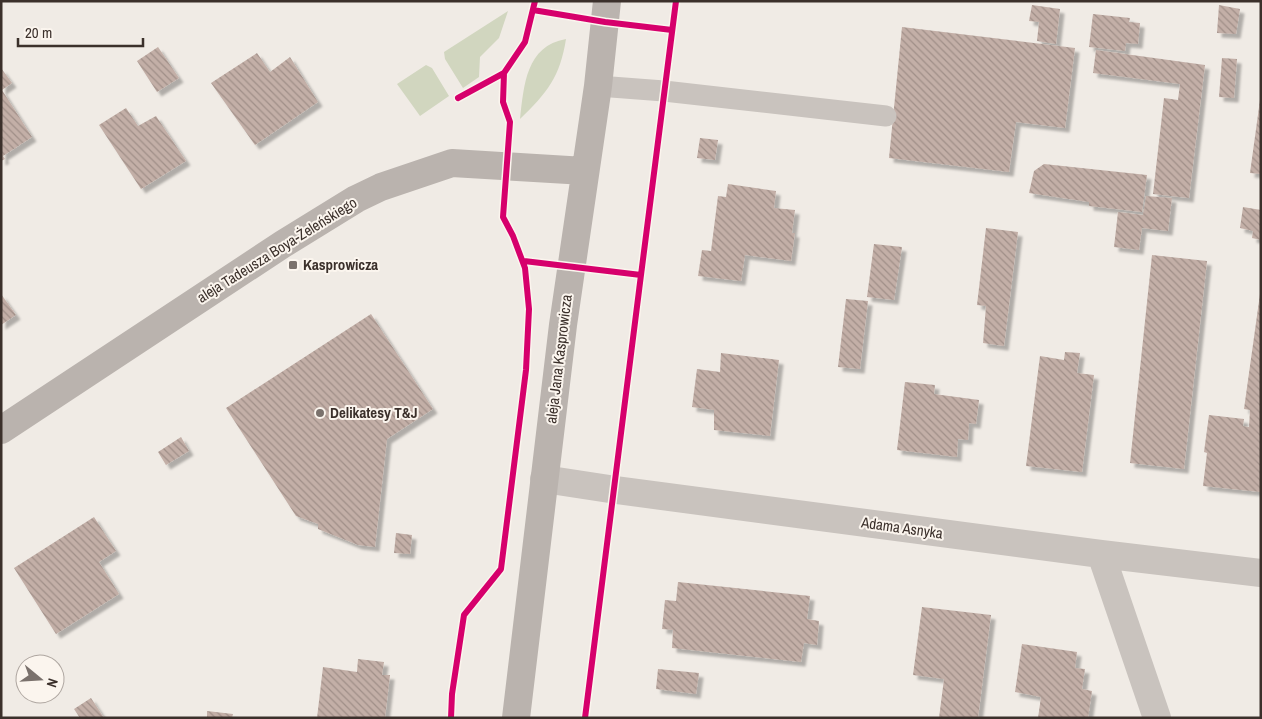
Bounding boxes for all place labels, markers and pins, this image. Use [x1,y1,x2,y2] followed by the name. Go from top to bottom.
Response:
[303,254,378,275] place label: Kasprowicza
[287,259,299,271] marker: Kasprowicza
[330,402,418,423] place label: Delikatesy T&J
[314,407,326,419] marker: Delikatesy T&J

